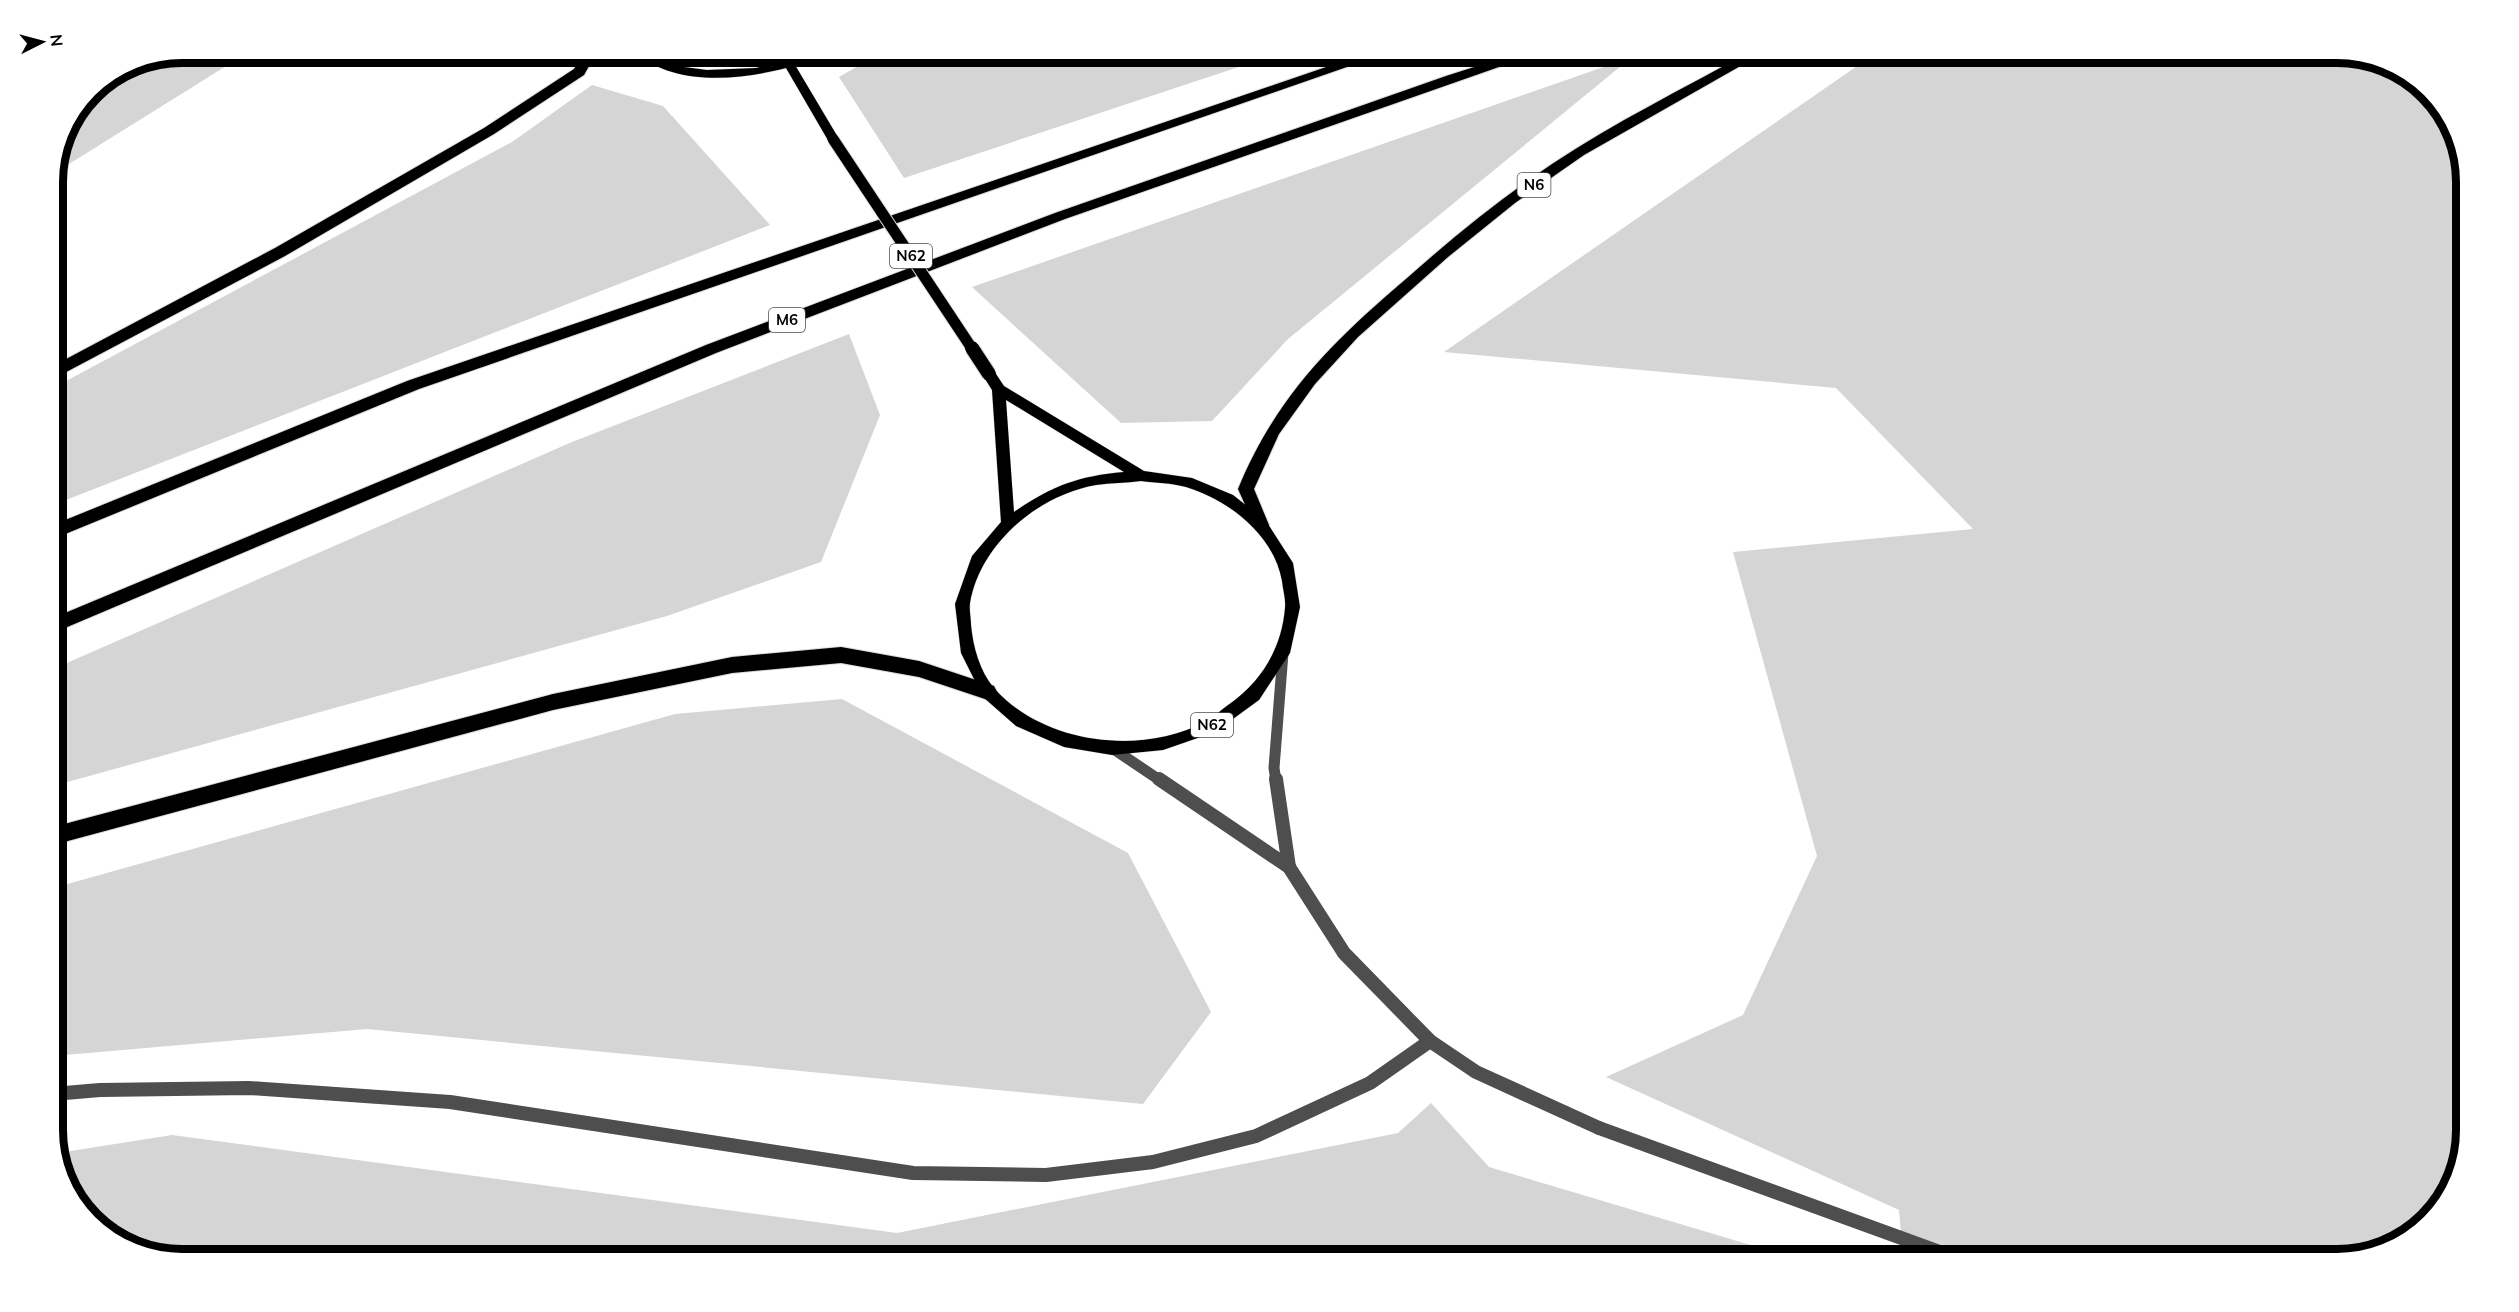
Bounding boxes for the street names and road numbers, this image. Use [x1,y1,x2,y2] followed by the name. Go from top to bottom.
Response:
[1518,173,1550,197] road number: N6
[890,244,932,268] road number: N62
[769,308,805,332] road number: M6
[1191,713,1233,737] road number: N62

